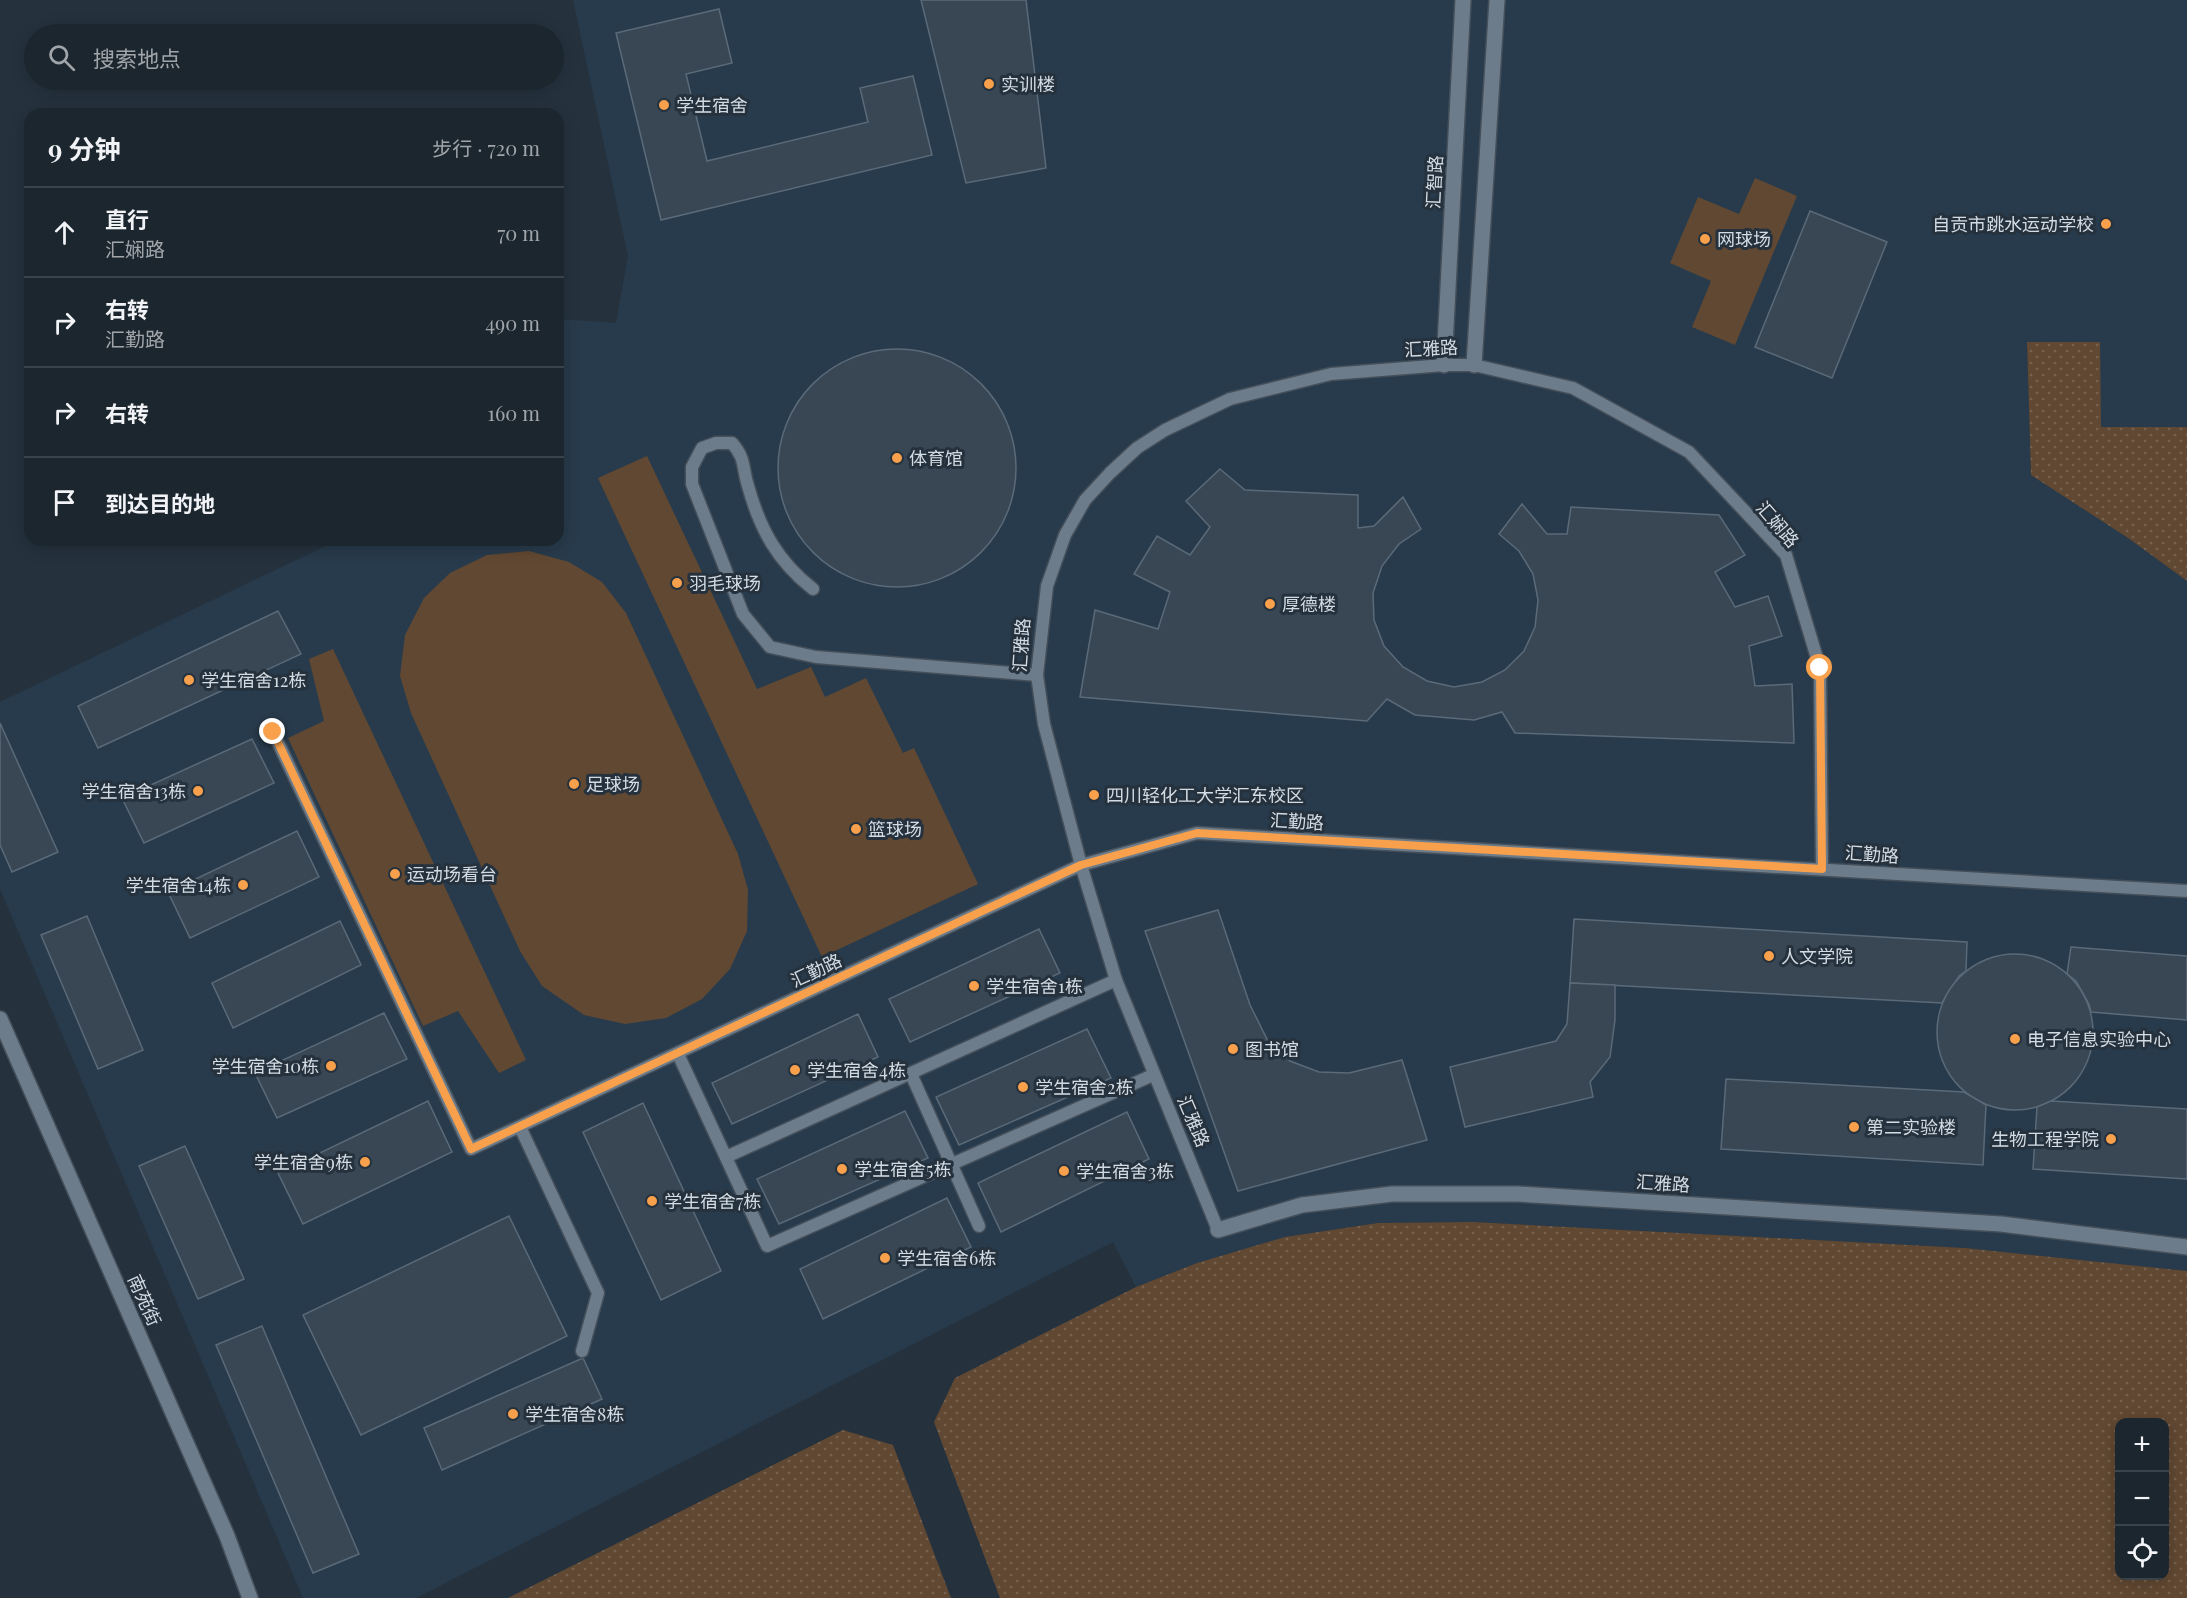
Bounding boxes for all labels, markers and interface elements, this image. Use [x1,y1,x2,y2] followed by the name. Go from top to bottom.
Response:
[24,24,564,90] search box
[45,41,78,74] icon: search
[93,43,181,73] text: 搜索地点
[1001,72,1055,96] place label: 实训楼
[982,77,996,91] marker: 实训楼
[676,93,748,117] place label: 学生宿舍
[657,98,671,112] marker: 学生宿舍
[48,131,120,166] text: 9 分钟
[432,134,540,161] text: 步行 · 720 m
[1421,154,1447,210] street label: 汇智路
[105,204,149,234] text: 直行
[1932,212,2094,236] place label: 自贡市跳水运动学校
[48,216,81,249] icon: ahead
[2099,217,2113,231] marker: 自贡市跳水运动学校
[497,219,540,246] text: 70 m
[1717,227,1771,251] place label: 网球场
[1698,232,1712,246] marker: 网球场
[105,235,165,262] text: 汇娴路
[105,294,149,324] text: 右转
[48,306,81,339] icon: right
[485,309,540,336] text: 490 m
[105,325,165,352] text: 汇勤路
[1403,335,1459,361] street label: 汇雅路
[48,396,81,429] icon: right
[105,398,149,428] text: 右转
[488,399,540,426] text: 160 m
[909,446,963,470] place label: 体育馆
[890,451,904,465] marker: 体育馆
[48,486,81,519] icon: arrive
[105,488,215,518] text: 到达目的地
[1751,496,1805,552] street label: 汇娴路
[689,571,761,595] place label: 羽毛球场
[670,576,684,590] marker: 羽毛球场
[1282,592,1336,616] place label: 厚德楼
[1263,597,1277,611] marker: 厚德楼
[1007,617,1035,673] street label: 汇雅路
[1806,654,1832,680] route start
[201,668,306,692] place label: 学生宿舍12栋
[182,673,196,687] marker: 学生宿舍12栋
[259,718,285,744] route end
[586,772,640,796] place label: 足球场
[567,777,581,791] marker: 足球场
[82,779,186,803] place label: 学生宿舍13栋
[1106,783,1304,807] place label: 四川轻化工大学汇东校区
[191,784,205,798] marker: 学生宿舍13栋
[1087,788,1101,802] marker: 四川轻化工大学汇东校区
[1269,808,1325,834] street label: 汇勤路
[868,817,922,841] place label: 篮球场
[849,822,863,836] marker: 篮球场
[1844,840,1900,868] street label: 汇勤路
[407,862,497,886] place label: 运动场看台
[388,867,402,881] marker: 运动场看台
[125,873,231,897] place label: 学生宿舍14栋
[236,878,250,892] marker: 学生宿舍14栋
[1781,944,1853,968] place label: 人文学院
[786,948,846,992] street label: 汇勤路
[1762,949,1776,963] marker: 人文学院
[986,974,1083,998] place label: 学生宿舍1栋
[967,979,981,993] marker: 学生宿舍1栋
[2027,1027,2171,1051] place label: 电子信息实验中心
[2008,1032,2022,1046] marker: 电子信息实验中心
[1245,1037,1299,1061] place label: 图书馆
[1226,1042,1240,1056] marker: 图书馆
[212,1054,319,1078] place label: 学生宿舍10栋
[807,1058,906,1082] place label: 学生宿舍4栋
[324,1059,338,1073] marker: 学生宿舍10栋
[788,1063,802,1077] marker: 学生宿舍4栋
[1035,1075,1134,1099] place label: 学生宿舍2栋
[1016,1080,1030,1094] marker: 学生宿舍2栋
[1172,1091,1216,1151] street label: 汇雅路
[1866,1115,1956,1139] place label: 第二实验楼
[1847,1120,1861,1134] marker: 第二实验楼
[1991,1127,2099,1151] place label: 生物工程学院
[2104,1132,2118,1146] marker: 生物工程学院
[254,1150,353,1174] place label: 学生宿舍9栋
[358,1155,372,1169] marker: 学生宿舍9栋
[854,1157,951,1181] place label: 学生宿舍5栋
[1076,1159,1174,1183] place label: 学生宿舍3栋
[835,1162,849,1176] marker: 学生宿舍5栋
[1057,1164,1071,1178] marker: 学生宿舍3栋
[1635,1169,1691,1197] street label: 汇雅路
[664,1189,761,1213] place label: 学生宿舍7栋
[645,1194,659,1208] marker: 学生宿舍7栋
[897,1246,996,1270] place label: 学生宿舍6栋
[878,1251,892,1265] marker: 学生宿舍6栋
[123,1270,167,1330] street label: 南苑街
[525,1402,624,1426] place label: 学生宿舍8栋
[506,1407,520,1421] marker: 学生宿舍8栋
[2115,1418,2169,1580] map controls
[2115,1418,2169,1472] button: +
[2115,1472,2169,1526] button: −
[2115,1526,2169,1580] button: locate

